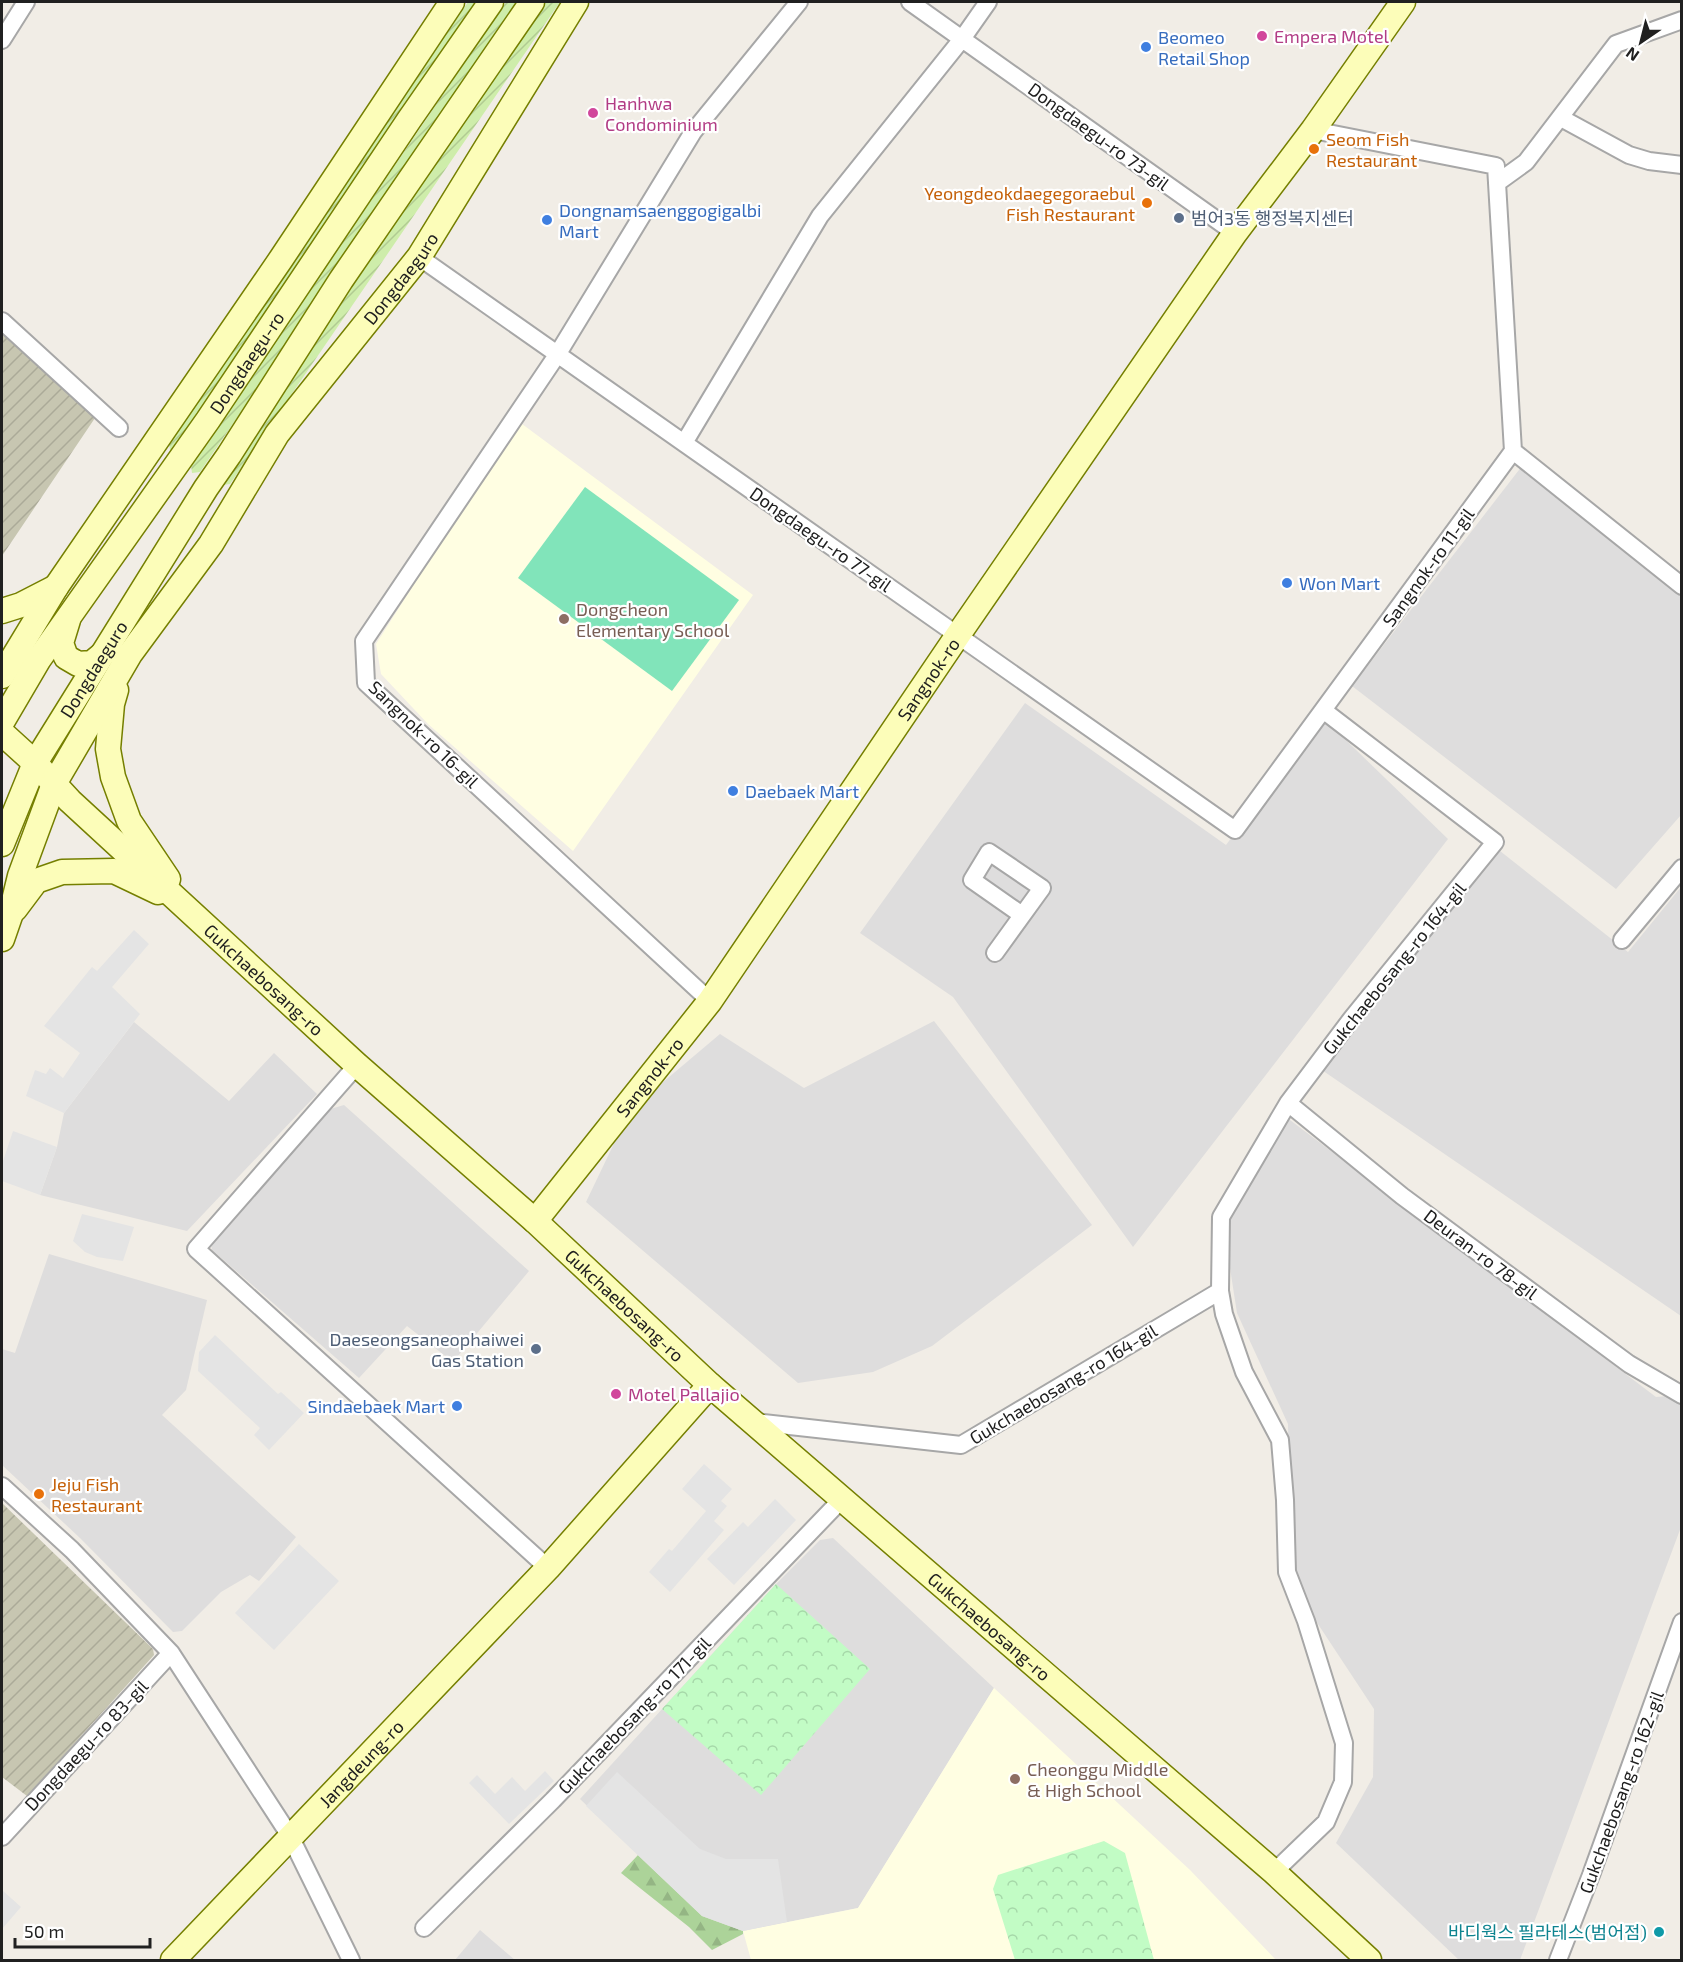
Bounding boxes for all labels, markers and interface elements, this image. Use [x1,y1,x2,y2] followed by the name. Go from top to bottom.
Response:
[1611,12,1671,72] north arrow
[1274,25,1390,47] place label: Empera Motel
[1158,26,1250,69] place label: Beomeo Retail Shop
[1255,29,1269,43] marker: Empera Motel
[1139,40,1153,54] marker: Beomeo Retail Shop
[1622,44,1642,66] text: N
[1024,77,1174,195] street label: Dongdaegu-ro 73-gil
[605,92,718,135] place label: Hanhwa Condominium
[586,106,600,120] marker: Hanhwa Condominium
[1326,128,1417,171] place label: Seom Fish Restaurant
[1307,142,1321,156] marker: Seom Fish Restaurant
[924,182,1136,225] place label: Yeongdeokdaegegoraebul Fish Restaurant
[1140,196,1154,210] marker: Yeongdeokdaegegoraebul Fish Restaurant
[559,199,762,242] place label: Dongnamsaenggogigalbi Mart
[1191,207,1354,229] place label: 범어3동 행정복지센터
[1172,211,1186,225] marker: 범어3동 행정복지센터
[540,213,554,227] marker: Dongnamsaenggogigalbi Mart
[358,228,443,329] street label: Dongdaeguro
[205,307,289,418] street label: Dongdaegu-ro
[746,482,897,597] street label: Dongdaegu-ro 77-gil
[1378,503,1479,631] street label: Sangnok-ro 11-gil
[1299,572,1380,594] place label: Won Mart
[1280,576,1294,590] marker: Won Mart
[576,598,730,641] place label: Dongcheon Elementary School
[557,612,571,626] marker: Dongcheon Elementary School
[55,617,132,722] street label: Dongdaeguro
[892,633,964,725] street label: Sangnok-ro
[364,676,484,793] street label: Sangnok-ro 16-gil
[745,780,859,802] place label: Daebaek Mart
[726,784,740,798] marker: Daebaek Mart
[1318,877,1471,1058] street label: Gukchaebosang-ro 164-gil
[200,919,328,1040] street label: Gukchaebosang-ro
[611,1033,688,1121] street label: Sangnok-ro
[1420,1204,1543,1304] street label: Deuran-ro 78-gil
[561,1244,689,1366] street label: Gukchaebosang-ro
[965,1319,1161,1449] street label: Gukchaebosang-ro 164-gil
[329,1328,524,1371] place label: Daeseongsaneophaiwei Gas Station
[529,1342,543,1356] marker: Daeseongsaneophaiwei Gas Station
[628,1383,740,1405] place label: Motel Pallajio
[609,1387,623,1401] marker: Motel Pallajio
[308,1395,445,1417] place label: Sindaebaek Mart
[450,1399,464,1413] marker: Sindaebaek Mart
[51,1473,142,1516] place label: Jeju Fish Restaurant
[32,1487,46,1501] marker: Jeju Fish Restaurant
[924,1567,1055,1685] street label: Gukchaebosang-ro
[553,1631,715,1798] street label: Gukchaebosang-ro 171-gil
[20,1675,153,1815] street label: Dongdaegu-ro 83-gil
[1574,1687,1668,1896] street label: Gukchaebosang-ro 162-gil
[314,1715,408,1812] street label: Jangdeung-ro
[1027,1758,1168,1801] place label: Cheonggu Middle & High School
[1008,1772,1022,1786] marker: Cheonggu Middle & High School
[15,1911,150,1949] scale bar
[24,1920,64,1942] text: 50 m
[1448,1921,1647,1943] place label: 바디웍스 필라테스(범어점)
[1652,1925,1666,1939] marker: 바디웍스 필라테스(범어점)

